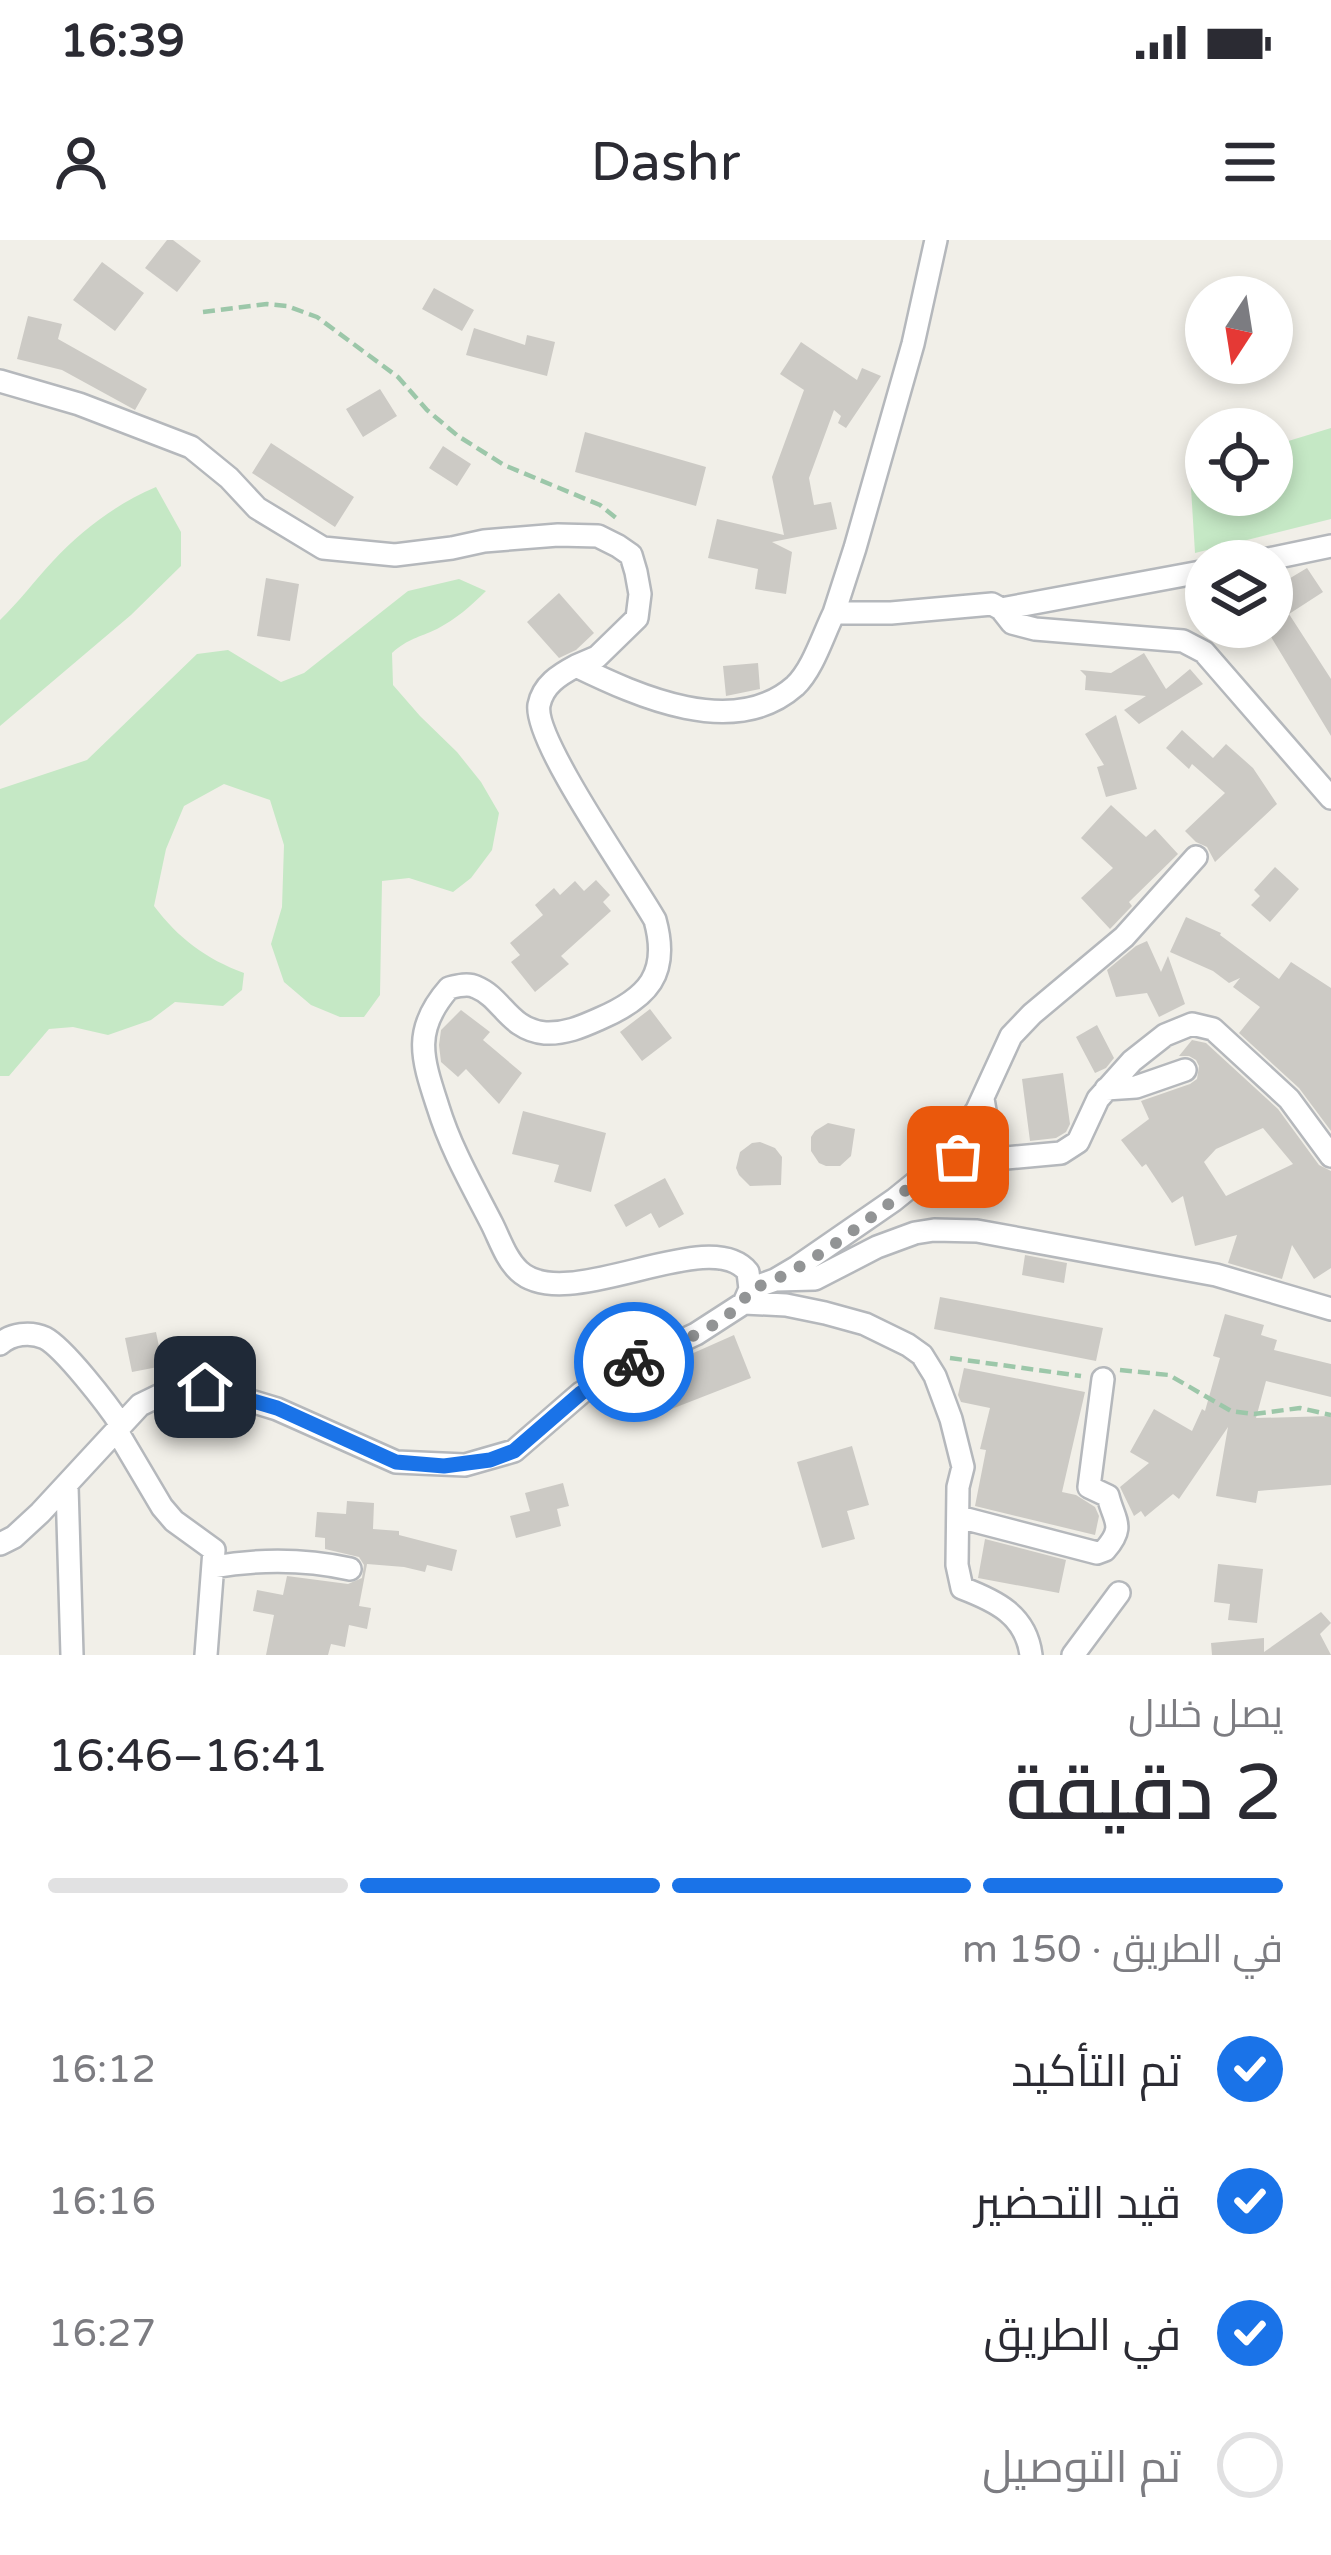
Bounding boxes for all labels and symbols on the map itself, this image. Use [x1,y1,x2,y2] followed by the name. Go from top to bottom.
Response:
[1185,276,1293,384] north arrow
[907,1106,1009,1208] pin
[574,1302,694,1422] courier
[154,1336,256,1438] pin

